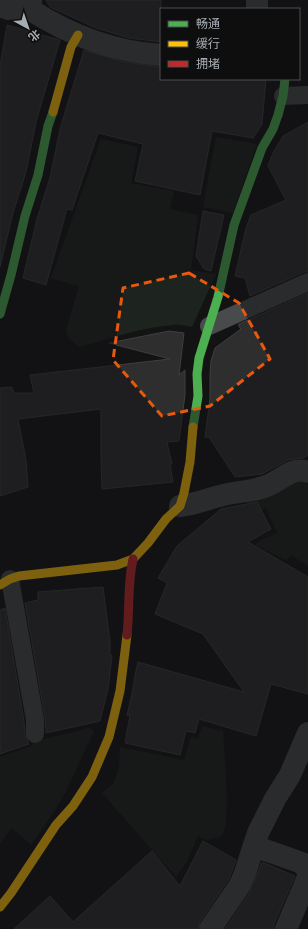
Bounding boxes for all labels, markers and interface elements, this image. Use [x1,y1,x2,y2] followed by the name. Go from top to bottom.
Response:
[8,8,48,48] north arrow
[160,8,300,80] legend
[196,16,220,31] text: 畅通
[26,27,43,45] text: 北
[196,36,220,51] text: 缓行
[196,56,220,71] text: 拥堵

